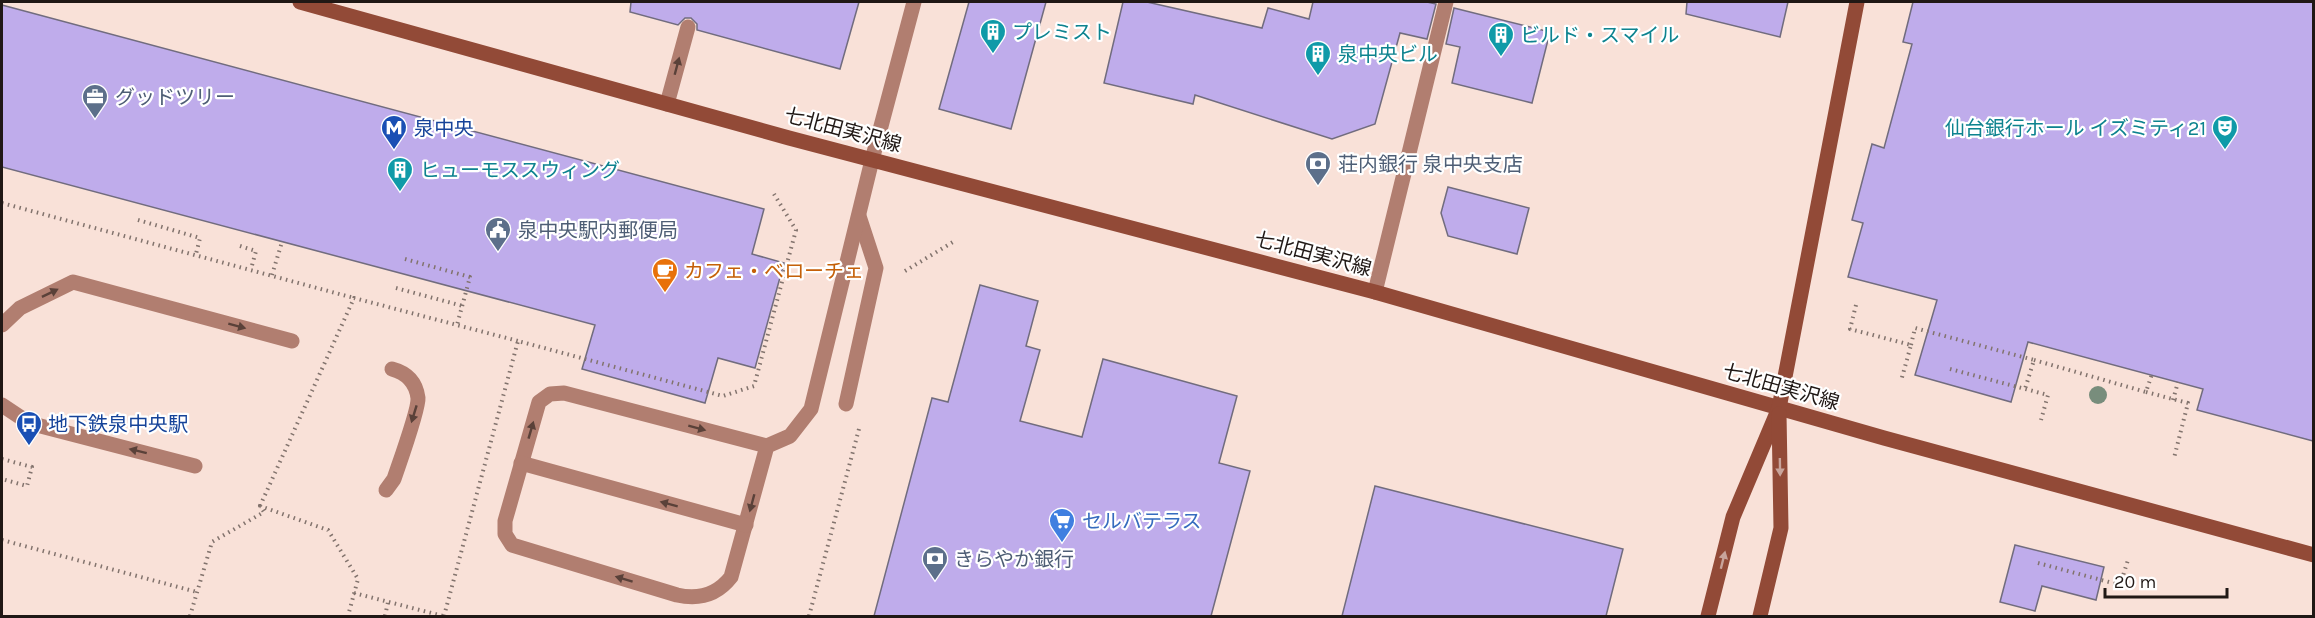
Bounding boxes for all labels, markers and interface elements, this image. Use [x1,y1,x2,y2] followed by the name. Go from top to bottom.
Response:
[978,17,1008,55] building icon: プレミスト
[1486,20,1516,58] building icon: ビルド・スマイル
[1012,21,1112,44] place label: プレミスト
[1520,24,1679,47] place label: ビルド・スマイル
[1303,39,1333,77] building icon: 泉中央ビル
[1338,43,1438,66] place label: 泉中央ビル
[673,56,682,74] one-way arrow
[80,82,110,120] office icon: グッドツリー
[115,86,235,109] place label: グッドツリー
[782,103,904,157] street label: 七北田実沢線
[379,113,409,151] metro station icon: 泉中央
[2210,113,2240,151] theatre icon: 仙台銀行ホール イズミティ21
[414,117,474,140] place label: 泉中央
[1945,117,2206,140] place label: 仙台銀行ホール イズミティ21
[1303,149,1333,187] bank icon: 荘内銀行 泉中央支店
[1338,153,1523,176] place label: 荘内銀行 泉中央支店
[385,155,415,193] building icon: ヒューモススウィング
[420,159,620,182] place label: ヒューモススウィング
[483,215,513,253] public building icon: 泉中央駅内郵便局
[518,219,678,242] place label: 泉中央駅内郵便局
[1252,227,1374,281] street label: 七北田実沢線
[650,256,680,294] cafe icon: カフェ・ベローチェ
[684,260,864,283] place label: カフェ・ベローチェ
[41,288,58,298] one-way arrow
[228,322,246,331] one-way arrow
[1720,359,1842,415] street label: 七北田実沢線
[409,405,418,423] one-way arrow
[14,409,44,447] bus stop icon: 地下鉄泉中央駅
[48,413,188,436] place label: 地下鉄泉中央駅
[526,421,536,439] one-way arrow
[689,424,707,433] one-way arrow
[129,446,147,456] one-way arrow
[1775,457,1785,476] one-way arrow
[746,493,756,512] one-way arrow
[660,498,678,508] one-way arrow
[1047,506,1077,544] supermarket icon: セルバテラス
[1082,510,1202,533] place label: セルバテラス
[920,544,950,582] bank icon: きらやか銀行
[954,548,1074,571] place label: きらやか銀行
[1718,551,1728,569] one-way arrow
[2105,561,2226,599] scale bar
[2114,571,2156,593] text: 20 m
[614,574,632,583] one-way arrow

